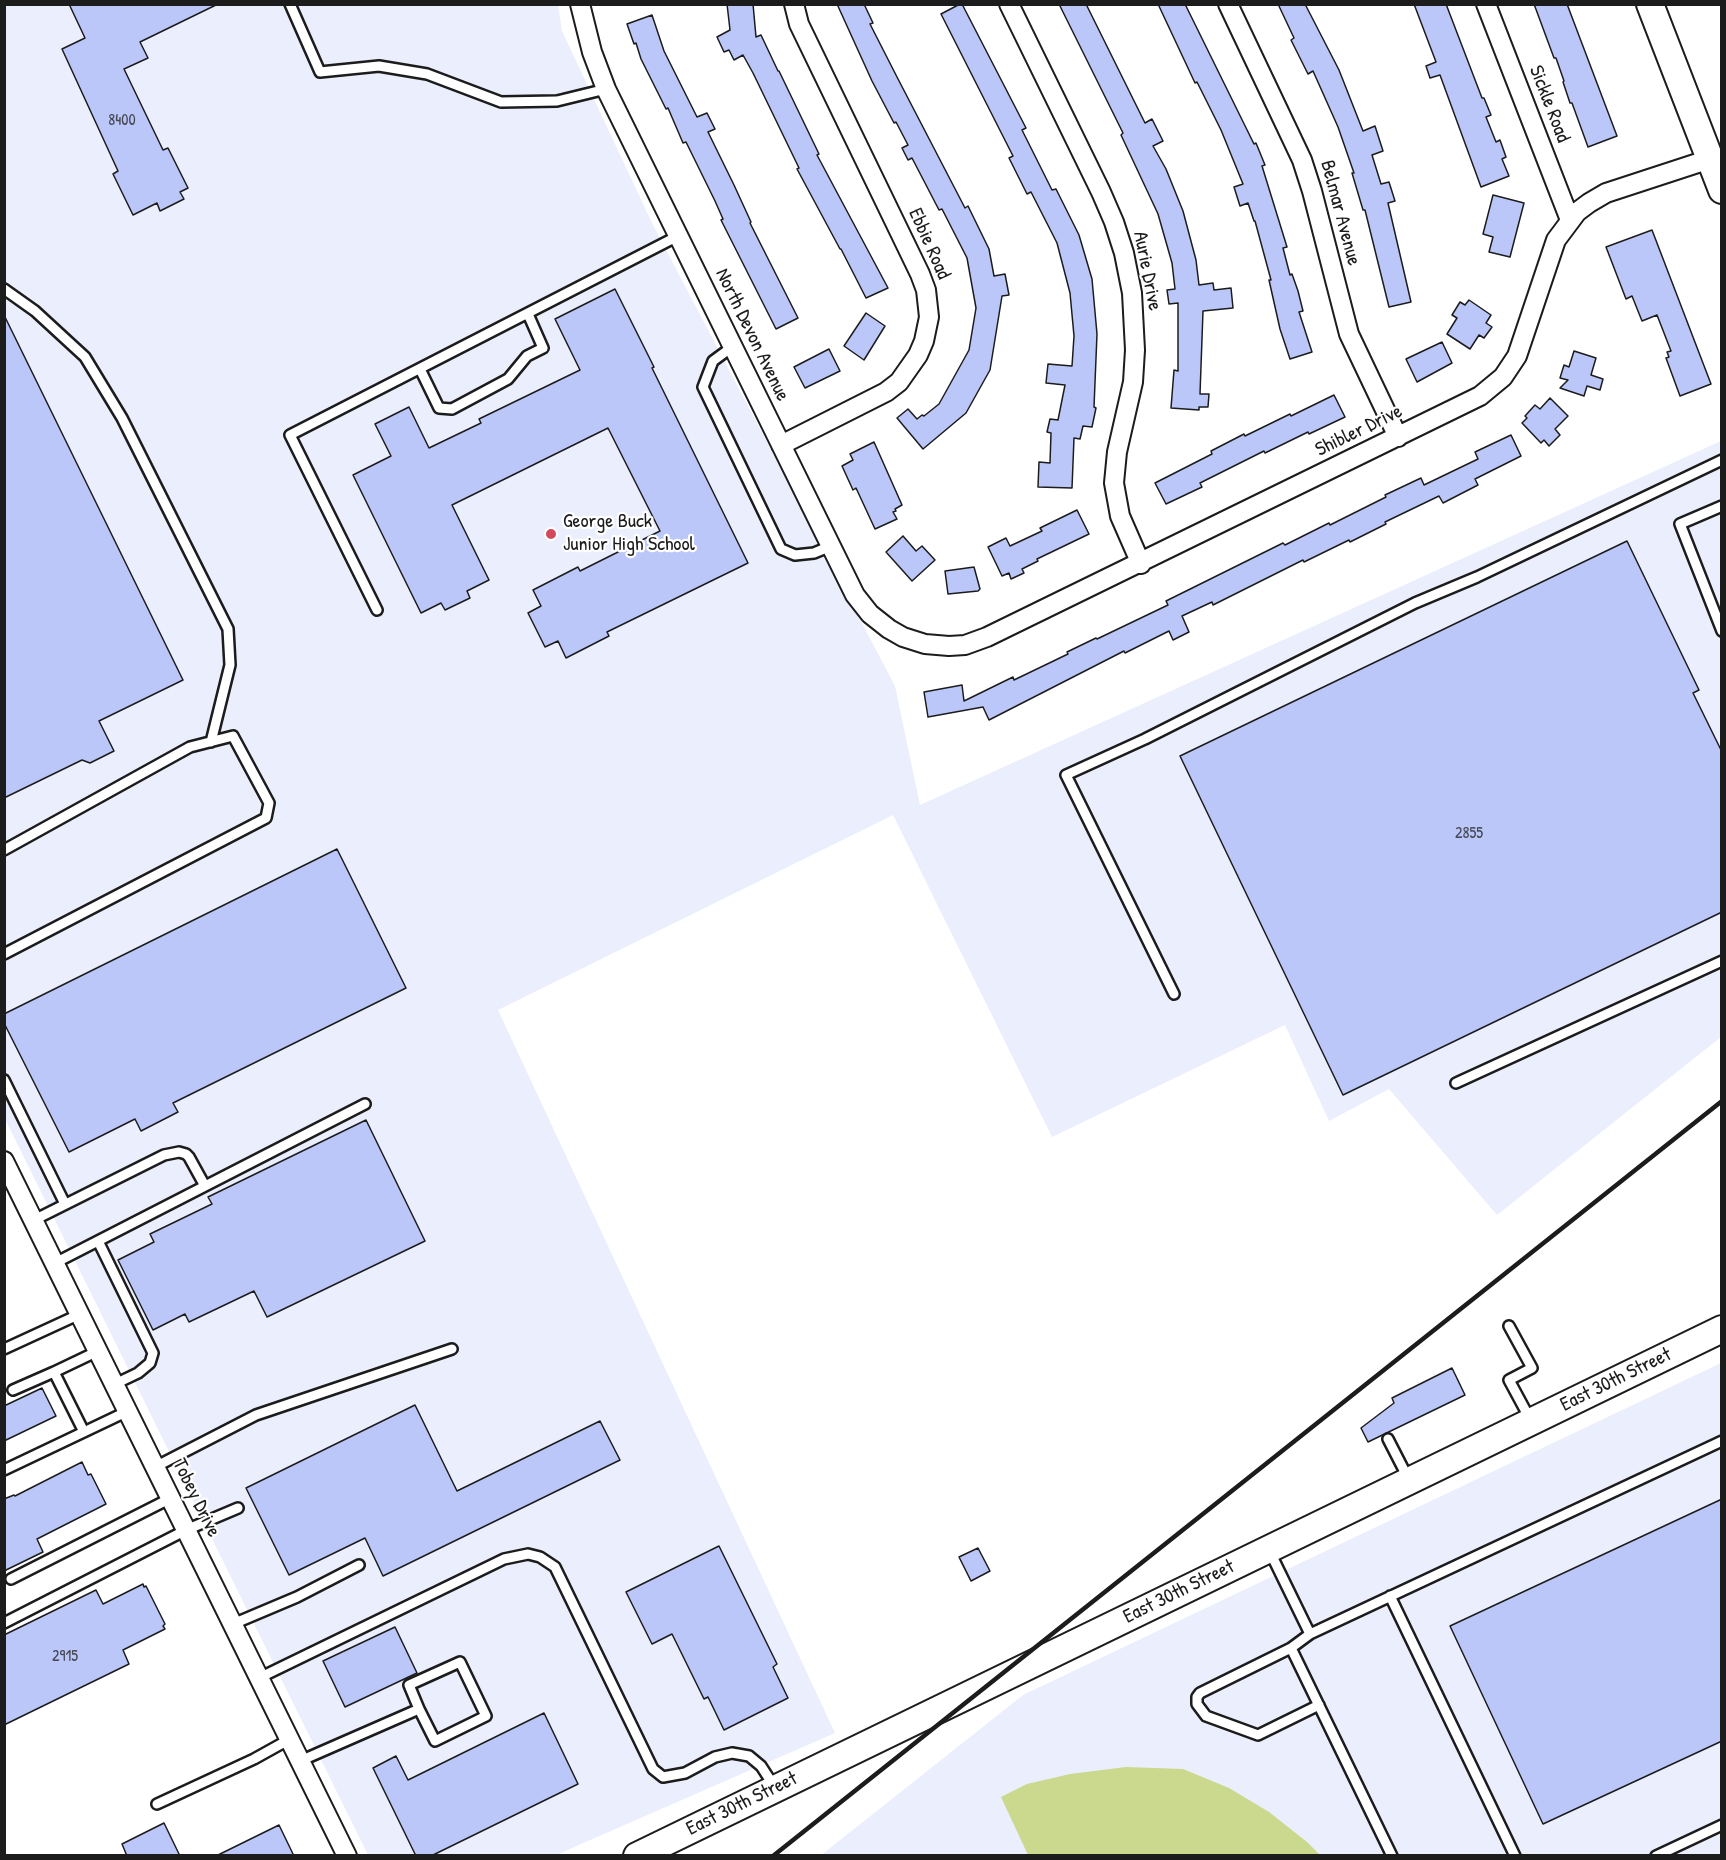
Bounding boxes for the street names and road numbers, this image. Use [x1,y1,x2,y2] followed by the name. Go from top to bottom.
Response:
[1523,62,1575,146] street label: Sickle Road
[1314,158,1366,268] street label: Belmar Avenue
[903,205,955,283] street label: Ebbie Road
[1128,229,1166,313] street label: Aurie Drive
[710,265,794,405] street label: North Devon Avenue
[1312,400,1406,462] street label: Shibler Drive
[1557,1343,1675,1417] street label: East 30th Street
[167,1455,225,1541] street label: Tobey Drive
[1120,1555,1238,1629] street label: East 30th Street
[683,1767,801,1841] street label: East 30th Street

